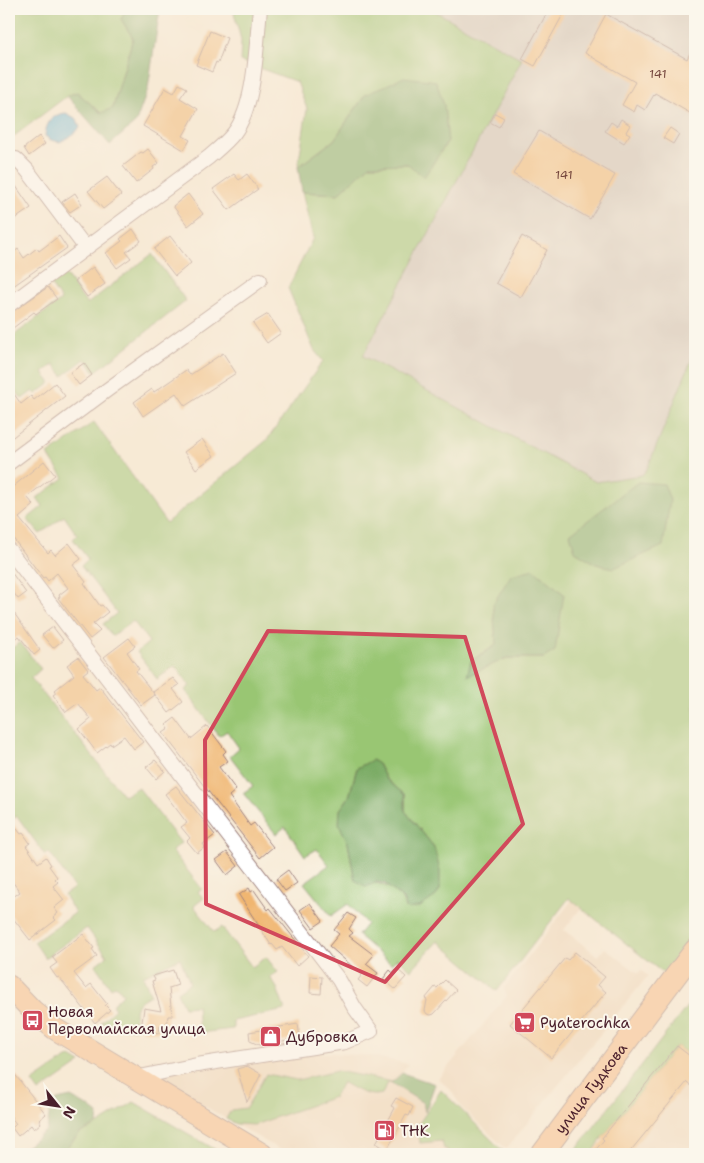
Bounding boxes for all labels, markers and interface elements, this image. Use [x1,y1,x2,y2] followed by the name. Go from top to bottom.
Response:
[649,66,667,82] house number: 141
[555,167,573,183] house number: 141
[48,1002,206,1039] place label: Новая Первомайская улица
[20,1009,44,1033] bus stop icon: Новая Первомайская улица
[512,1011,536,1035] supermarket icon: Pyaterochka
[540,1013,631,1033] place label: Pyaterochka
[258,1025,282,1049] shop icon: Дубровка
[286,1027,359,1047] place label: Дубровка
[551,1038,632,1138] street label: улица Гудкова
[32,1080,82,1130] north arrow
[59,1103,80,1122] text: N
[372,1119,396,1143] fuel station icon: ТНК
[400,1121,430,1141] place label: ТНК

